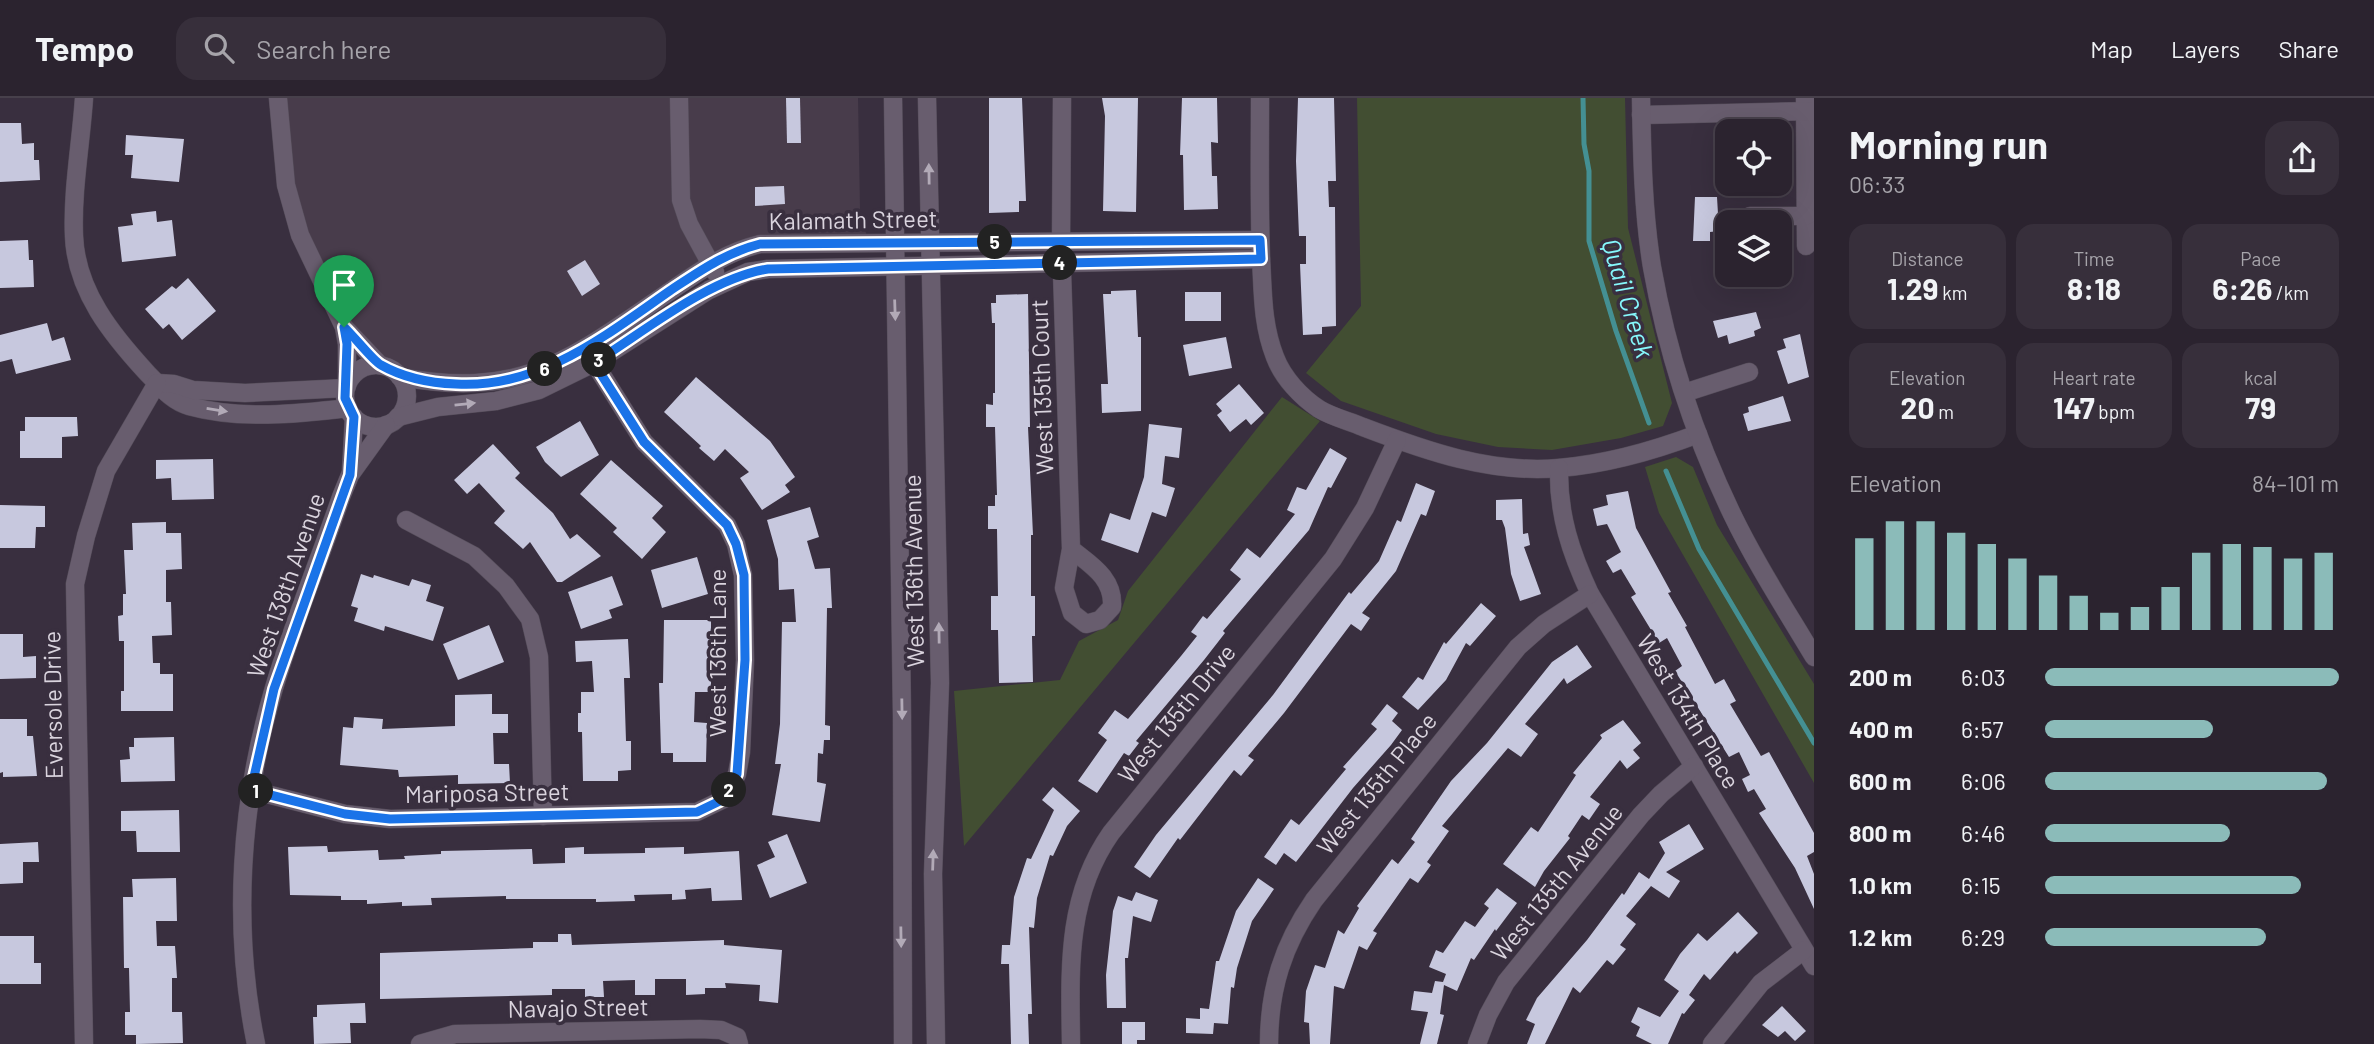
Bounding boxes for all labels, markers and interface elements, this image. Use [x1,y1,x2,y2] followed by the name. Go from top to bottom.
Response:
[176,17,666,80] search box
[35,28,134,68] text: Tempo
[200,29,238,67] icon: search
[256,33,391,64] text: Search here
[2090,34,2133,63] text: Map
[2171,34,2240,63] text: Layers
[2278,34,2339,63] text: Share
[1715,119,1792,287] map controls
[1715,119,1792,196] button: locate
[1849,121,2048,167] text: Morning run
[2265,121,2339,195] button: share
[924,163,935,185] one-way arrow
[1849,170,1905,198] text: 06:33
[768,203,938,235] street label: Kalamath Street
[1715,210,1792,287] button: layers
[978,225,1012,260] pin: 5
[989,230,1000,253] text: 5
[1596,235,1662,362] water label: Quail Creek
[1042,246,1078,280] pin: 4
[1891,247,1964,270] text: Distance
[2073,247,2115,270] text: Time
[2240,247,2281,270] text: Pace
[1054,251,1065,274] text: 4
[314,255,374,327] pin
[325,266,363,304] icon: arrive
[1887,270,1939,306] text: 1.29
[2067,270,2121,306] text: 8:18
[2212,270,2272,306] text: 6:26
[1939,281,1968,304] text: km
[2272,281,2309,304] text: /km
[1023,299,1059,475] street label: West 135th Court
[889,300,901,322] one-way arrow
[582,342,616,378] pin: 3
[593,348,604,371] text: 3
[528,352,562,386] pin: 6
[539,357,550,380] text: 6
[1889,366,1966,389] text: Elevation
[2052,366,2136,389] text: Heart rate
[2244,366,2277,389] text: kcal
[1901,389,1935,425] text: 20
[2053,389,2095,425] text: 147
[2245,389,2276,425] text: 79
[454,399,476,410] one-way arrow
[1935,400,1954,423] text: m
[2095,400,2135,423] text: bpm
[206,405,228,416] one-way arrow
[1849,469,1942,497] text: Elevation
[2252,469,2339,497] text: 84–101 m
[897,474,929,668] street label: West 136th Avenue
[240,489,330,681] street label: West 138th Avenue
[702,569,731,737] street label: West 136th Lane
[933,621,945,643] one-way arrow
[1631,628,1747,794] street label: West 134th Place
[36,631,68,779] street label: Eversole Drive
[1111,638,1241,788] street label: West 135th Drive
[1849,663,1912,691] text: 200 m
[1961,663,2005,691] text: 6:03
[896,698,908,720] one-way arrow
[1310,706,1442,860] street label: West 135th Place
[1849,715,1913,743] text: 400 m
[1961,715,2003,743] text: 6:57
[1849,767,1911,795] text: 600 m
[1961,767,2005,795] text: 6:06
[712,772,746,808] pin: 2
[238,774,274,808] pin: 1
[404,776,570,808] street label: Mariposa Street
[723,778,734,801] text: 2
[252,779,259,802] text: 1
[1484,798,1628,966] street label: West 135th Avenue
[1849,819,1911,847] text: 800 m
[1961,819,2005,847] text: 6:46
[928,849,939,871] one-way arrow
[1849,871,1912,899] text: 1.0 km
[1961,871,2001,899] text: 6:15
[1849,923,1912,951] text: 1.2 km
[1961,923,2005,951] text: 6:29
[896,926,907,948] one-way arrow
[507,991,649,1023] street label: Navajo Street

